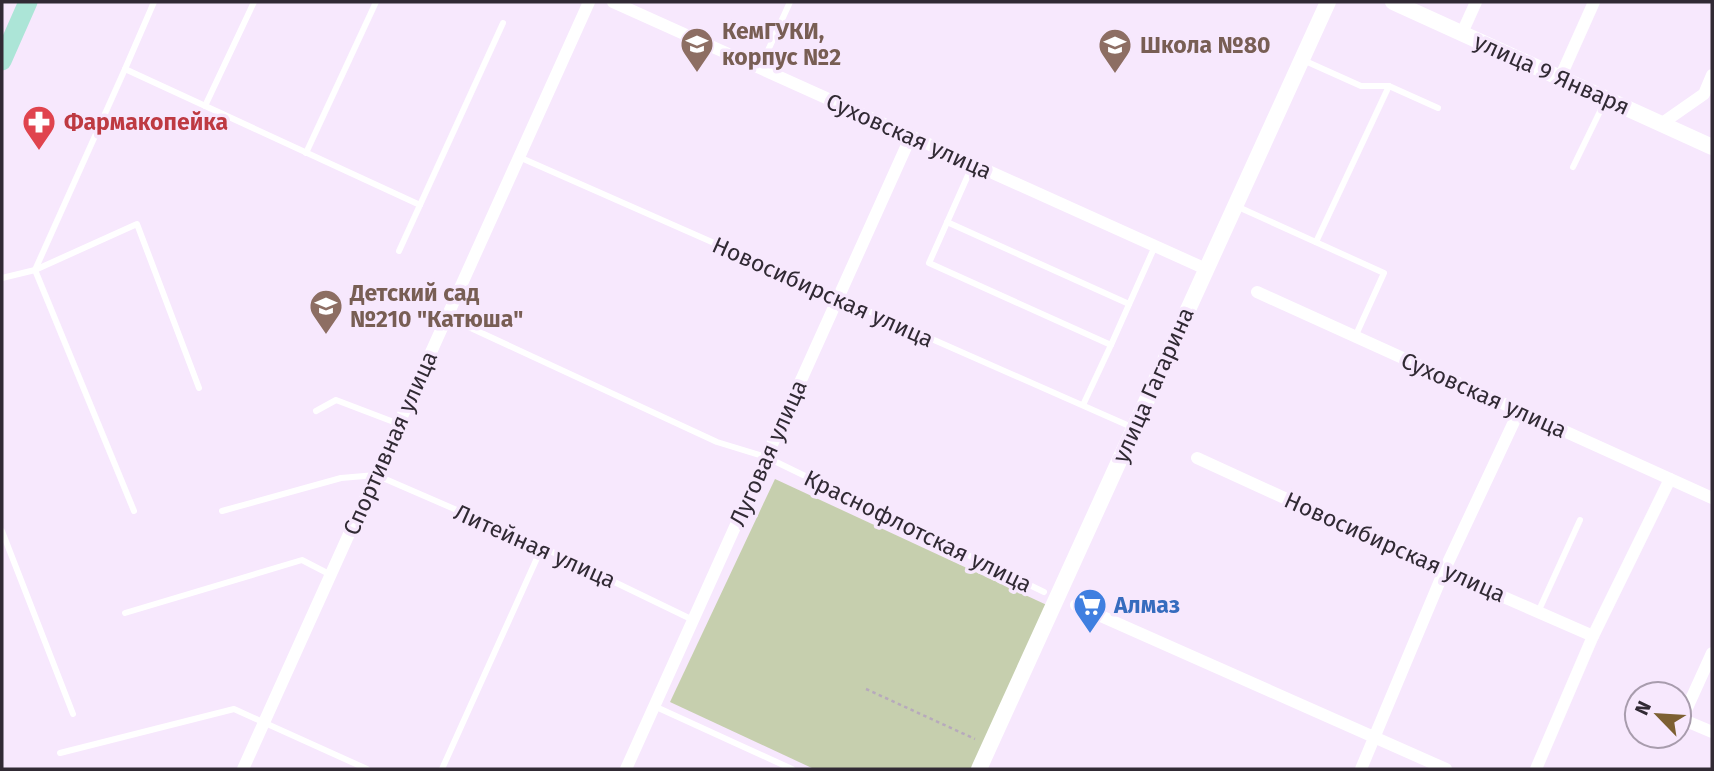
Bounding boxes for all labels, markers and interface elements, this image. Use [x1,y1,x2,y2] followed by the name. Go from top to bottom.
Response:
[722,17,841,71] place label: КемГУКИ, корпус №2
[678,25,716,74] school or university icon: КемГУКИ, корпус №2
[1096,26,1134,75] school or university icon: Школа №80
[1470,27,1634,121] street label: улица 9 Января
[1140,31,1270,59] place label: Школа №80
[822,87,996,185] street label: Суховская улица
[20,103,58,152] pharmacy icon: Фармакопейка
[64,108,228,136] place label: Фармакопейка
[708,231,938,353] street label: Новосибирская улица
[349,279,523,333] place label: Детский сад №210 "Катюша"
[307,287,345,336] school or university icon: Детский сад №210 "Катюша"
[1106,303,1200,467] street label: улица Гагарина
[1397,346,1571,444] street label: Суховская улица
[337,347,443,539] street label: Спортивная улица
[723,375,813,531] street label: Луговая улица
[800,464,1036,598] street label: Краснофлотская улица
[1280,486,1510,608] street label: Новосибирская улица
[450,498,620,594] street label: Литейная улица
[1071,586,1109,635] supermarket icon: Алмаз
[1113,591,1180,619] place label: Алмаз
[1623,680,1693,750] north arrow
[1630,697,1656,719] text: N

